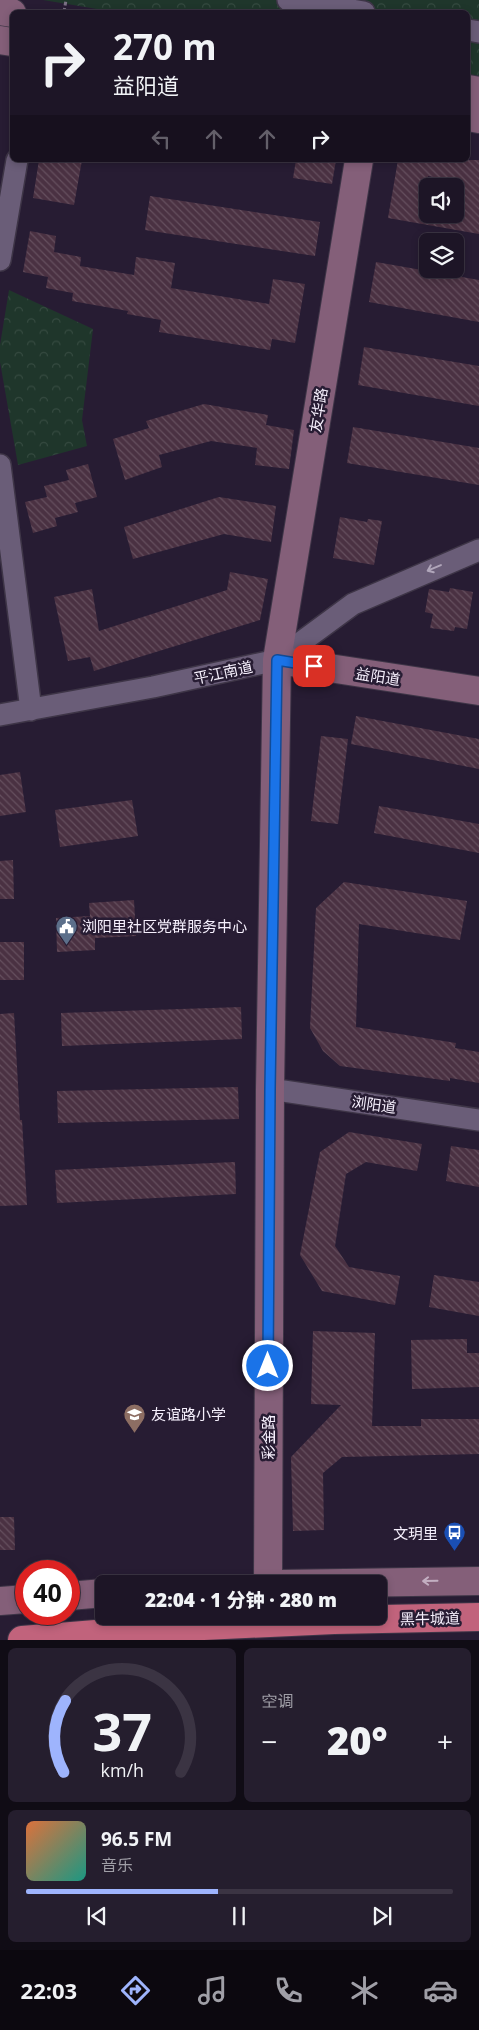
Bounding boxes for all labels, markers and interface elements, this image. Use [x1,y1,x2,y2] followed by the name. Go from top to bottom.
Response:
[113,23,217,70] text: 270 m
[30,30,95,95] icon: right
[113,70,179,100] text: 益阳道
[147,125,175,153] icon: left
[200,125,228,153] icon: ahead
[253,125,281,153] icon: ahead
[306,125,334,153] icon: right
[419,178,464,278] map controls
[419,178,464,223] button: sound
[419,233,464,278] button: layers
[305,386,331,434] street label: 友华路
[427,564,442,574] one-way arrow
[293,645,335,687] pin
[300,652,328,680] icon: arrive
[192,656,254,688] street label: 平江南道
[354,663,402,689] street label: 益阳道
[54,914,78,945] public building icon: 浏阳里社区党群服务中心
[82,916,247,936] place label: 浏阳里社区党群服务中心
[350,1091,398,1117] street label: 浏阳道
[241,1339,293,1391] position arrow
[123,1402,147,1433] school or university icon: 友谊路小学
[151,1404,226,1424] place label: 友谊路小学
[258,1414,278,1460] street label: 彩金路
[442,1521,466,1552] bus stop icon: 文玥里
[393,1523,438,1543] place label: 文玥里
[15,1560,80,1625] speed limit sign: 40
[423,1577,439,1586] one-way arrow
[145,1587,337,1613] text: 22:04 · 1 分钟 · 280 m
[400,1607,460,1629] street label: 黑牛城道
[262,1690,294,1712] text: 空调
[92,1695,151,1766] text: 37
[327,1714,388,1766] text: 20°
[262,1722,278,1760] text: −
[437,1722,453,1760] text: +
[100,1758,143,1782] text: km/h
[101,1826,172,1852] text: 96.5 FM
[101,1854,133,1876] text: 音乐
[83,1902,111,1930] icon: previous
[225,1902,253,1930] icon: pause
[368,1902,396,1930] icon: next
[118,1973,153,2008] icon: directions
[195,1973,230,2008] icon: music
[271,1973,306,2008] icon: phone
[347,1973,382,2008] icon: climate
[423,1973,458,2008] icon: car
[21,1975,77,2005] text: 22:03

